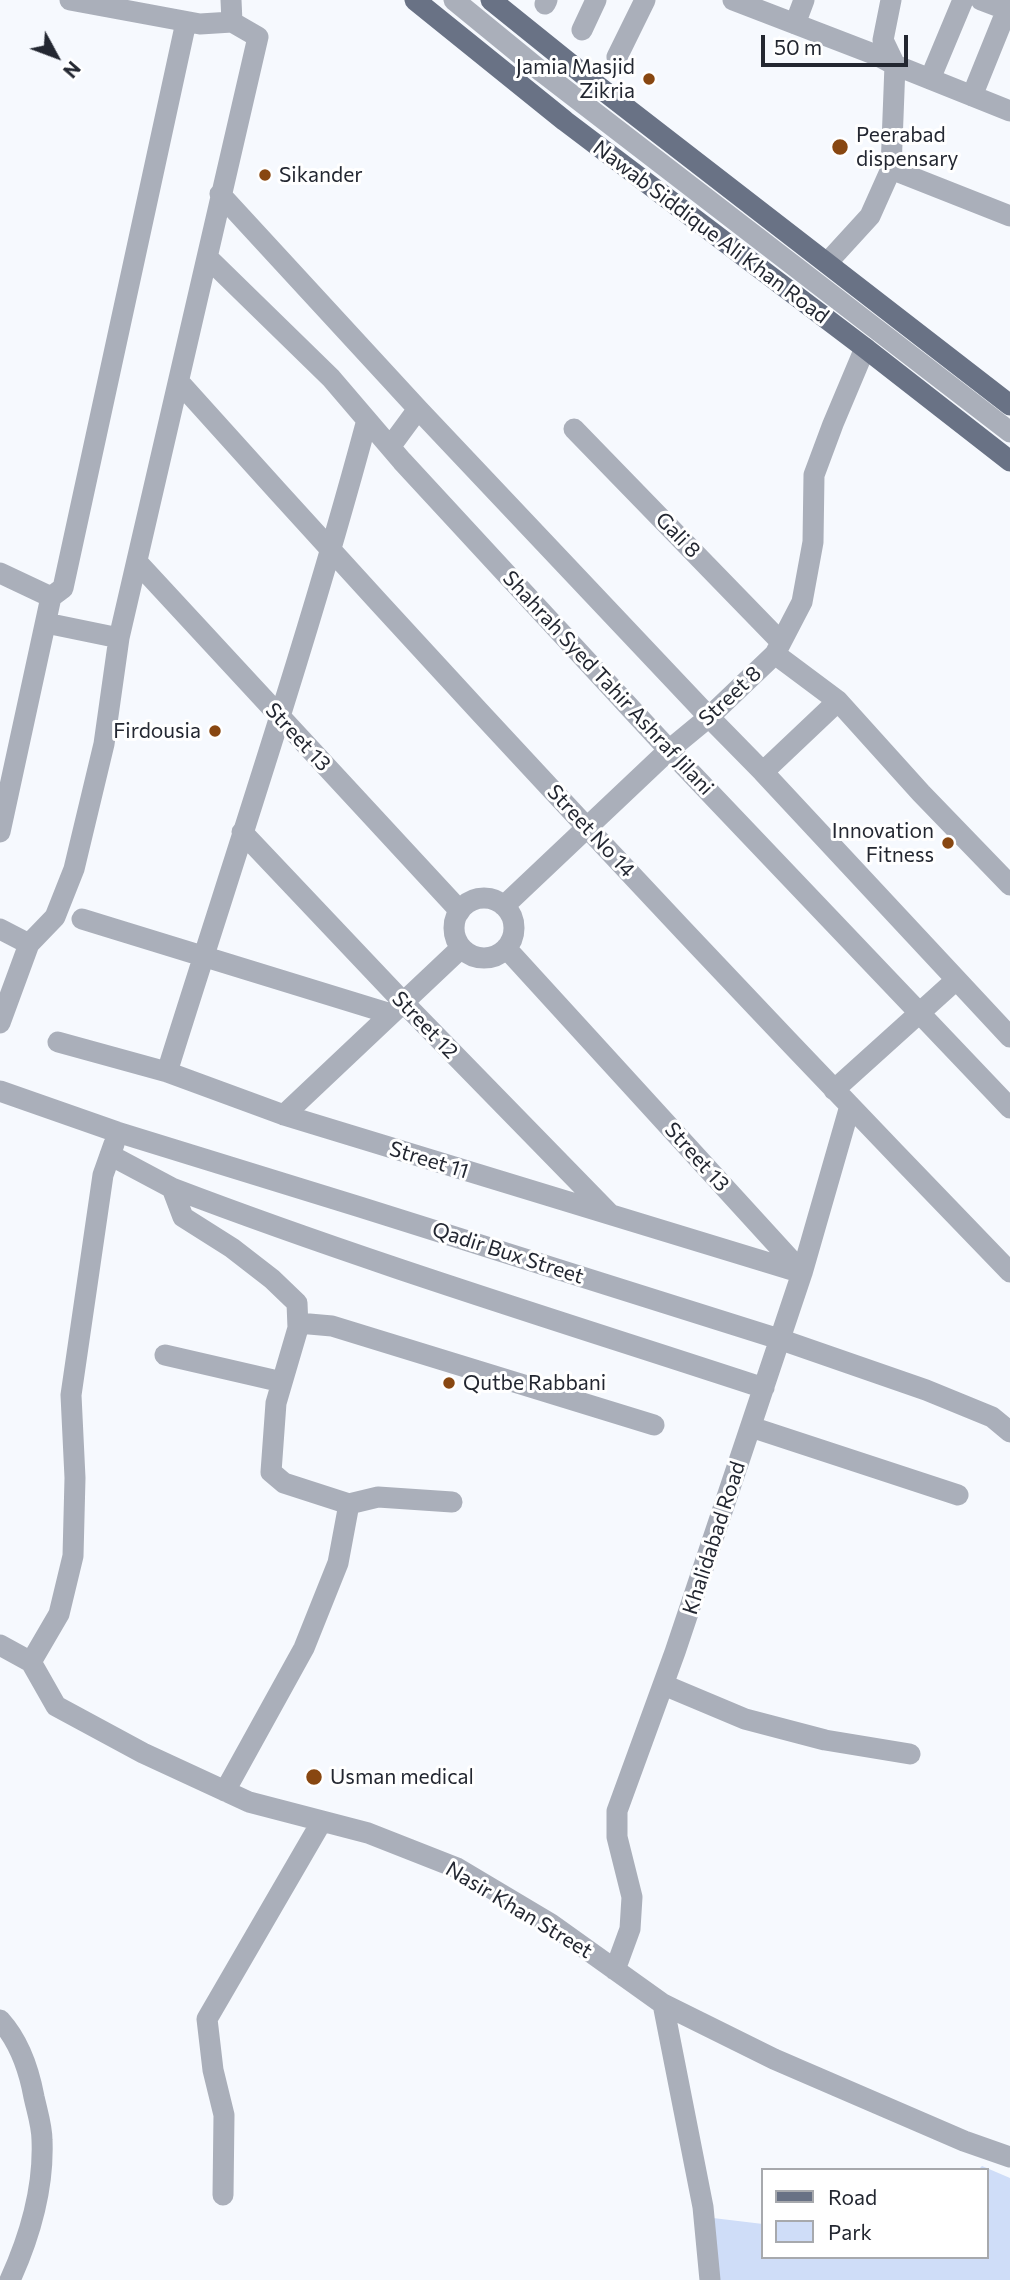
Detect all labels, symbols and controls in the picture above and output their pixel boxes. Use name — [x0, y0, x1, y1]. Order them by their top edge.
north arrow — [21, 21, 91, 91]
scale bar — [765, 21, 912, 65]
text: 50 m — [774, 34, 822, 59]
place label: Jamia Masjid Zikria — [516, 54, 635, 104]
text: N — [59, 57, 86, 83]
marker: Jamia Masjid Zikria — [641, 71, 657, 87]
place label: Peerabad dispensary — [856, 122, 958, 172]
street label: Nawab Siddique Ali Khan Road — [588, 135, 834, 329]
marker: Peerabad dispensary — [830, 137, 850, 157]
place label: Sikander — [279, 162, 363, 188]
marker: Sikander — [257, 167, 273, 183]
street label: Gali 8 — [650, 507, 706, 563]
street label: Shahrah Syed Tahir Ashraf Jilani — [497, 566, 719, 800]
street label: Street 8 — [694, 661, 766, 731]
street label: Street 13 — [260, 698, 336, 776]
place label: Firdousia — [113, 718, 201, 744]
marker: Firdousia — [207, 723, 223, 739]
street label: Street No 14 — [542, 779, 640, 883]
place label: Innovation Fitness — [832, 818, 934, 868]
marker: Innovation Fitness — [940, 835, 956, 851]
street label: Street 12 — [387, 986, 463, 1064]
street label: Street 13 — [659, 1117, 735, 1197]
street label: Street 11 — [386, 1136, 472, 1184]
street label: Qadir Bux Street — [429, 1217, 587, 1289]
place label: Qutbe Rabbani — [463, 1370, 606, 1396]
marker: Qutbe Rabbani — [441, 1375, 457, 1391]
street label: Khalidabad Road — [677, 1458, 751, 1618]
place label: Usman medical — [330, 1764, 474, 1790]
marker: Usman medical — [304, 1767, 324, 1787]
street label: Nasir Khan Street — [441, 1856, 597, 1964]
legend — [762, 2168, 989, 2259]
text: Road — [828, 2184, 877, 2209]
text: Park — [828, 2219, 872, 2244]

